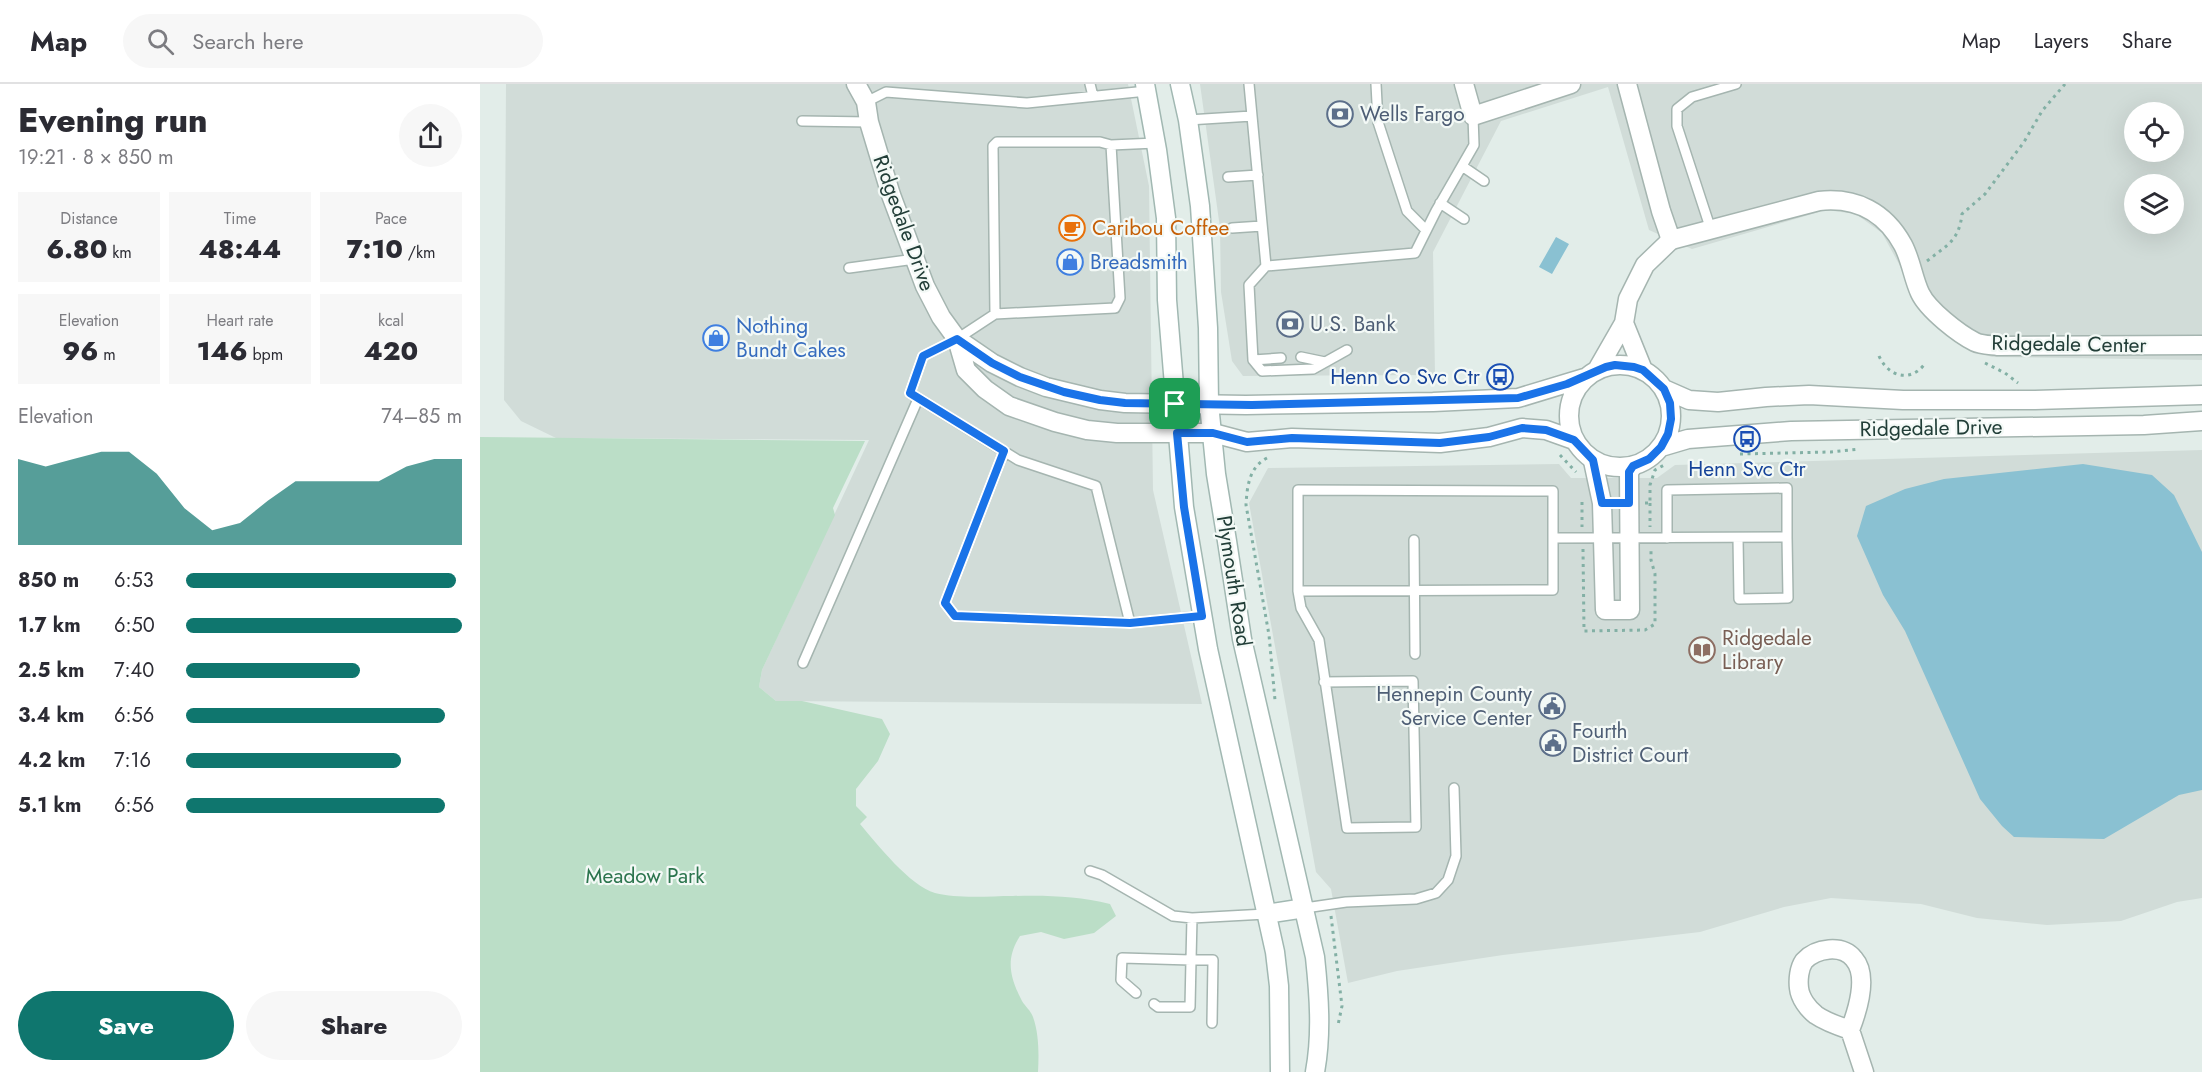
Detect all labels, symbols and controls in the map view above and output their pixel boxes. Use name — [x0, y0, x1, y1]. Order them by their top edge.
search box — [123, 14, 543, 68]
text: Map — [30, 21, 87, 62]
icon: search — [144, 25, 177, 58]
text: Search here — [192, 25, 304, 57]
text: Map — [1962, 26, 2001, 56]
text: Layers — [2034, 26, 2089, 56]
text: Share — [2122, 26, 2172, 56]
text: Evening run — [18, 97, 208, 144]
bank icon: Wells Fargo — [1325, 99, 1355, 129]
place label: Wells Fargo — [1360, 99, 1465, 129]
map controls — [2124, 102, 2184, 234]
button: locate — [2124, 102, 2184, 162]
button: share — [399, 104, 462, 167]
text: 19:21 · 8 × 850 m — [18, 143, 174, 172]
street label: Ridgedale Drive — [866, 151, 943, 295]
button: layers — [2124, 174, 2184, 234]
text: Distance — [60, 207, 118, 230]
text: Time — [224, 207, 256, 230]
text: Pace — [375, 207, 407, 230]
cafe icon: Caribou Coffee — [1057, 213, 1087, 243]
place label: Caribou Coffee — [1092, 213, 1230, 243]
text: 6.80 — [46, 230, 107, 268]
text: 48:44 — [199, 230, 281, 268]
text: 7:10 — [347, 230, 403, 268]
text: km — [107, 241, 132, 264]
text: /km — [403, 241, 435, 264]
shop icon: Breadsmith — [1055, 247, 1085, 277]
place label: Breadsmith — [1090, 247, 1188, 277]
text: Elevation — [59, 309, 119, 332]
text: Heart rate — [207, 309, 273, 332]
text: kcal — [378, 309, 404, 332]
bank icon: U.S. Bank — [1275, 309, 1305, 339]
place label: U.S. Bank — [1310, 309, 1396, 339]
place label: Nothing Bundt Cakes — [736, 311, 846, 365]
shop icon: Nothing Bundt Cakes — [701, 323, 731, 353]
street label: Ridgedale Center — [1991, 328, 2148, 360]
text: 96 — [62, 332, 98, 370]
text: 146 — [197, 332, 248, 370]
text: 420 — [364, 332, 418, 370]
text: m — [98, 343, 116, 366]
text: bpm — [248, 343, 283, 366]
place label: Henn Co Svc Ctr — [1330, 362, 1481, 392]
bus stop icon: Henn Co Svc Ctr — [1485, 362, 1515, 392]
pin — [1149, 378, 1200, 429]
icon: arrive — [1158, 387, 1191, 420]
text: Elevation — [18, 402, 93, 431]
text: 74–85 m — [381, 402, 462, 431]
street label: Ridgedale Drive — [1859, 412, 2003, 444]
bus stop icon: Henn Svc Ctr — [1732, 424, 1762, 454]
place label: Henn Svc Ctr — [1688, 454, 1807, 484]
street label: Plymouth Road — [1209, 513, 1259, 649]
text: 850 m — [18, 566, 79, 595]
text: 6:53 — [114, 566, 154, 595]
text: 1.7 km — [18, 611, 81, 640]
text: 6:50 — [114, 611, 155, 640]
place label: Ridgedale Library — [1722, 623, 1812, 677]
library icon: Ridgedale Library — [1687, 635, 1717, 665]
text: 2.5 km — [18, 656, 84, 685]
text: 7:40 — [114, 656, 154, 685]
place label: Hennepin County Service Center — [1376, 679, 1533, 733]
public building icon: Hennepin County Service Center — [1537, 691, 1567, 721]
text: 3.4 km — [18, 701, 84, 730]
text: 6:56 — [114, 701, 154, 730]
place label: Fourth District Court — [1572, 716, 1688, 770]
public building icon: Fourth District Court — [1538, 728, 1568, 758]
text: 4.2 km — [18, 746, 85, 775]
text: 7:16 — [114, 746, 151, 775]
text: 5.1 km — [18, 791, 81, 820]
text: 6:56 — [114, 791, 154, 820]
park label: Meadow Park — [585, 861, 705, 891]
button: Save — [18, 991, 234, 1060]
button: Share — [246, 991, 462, 1060]

